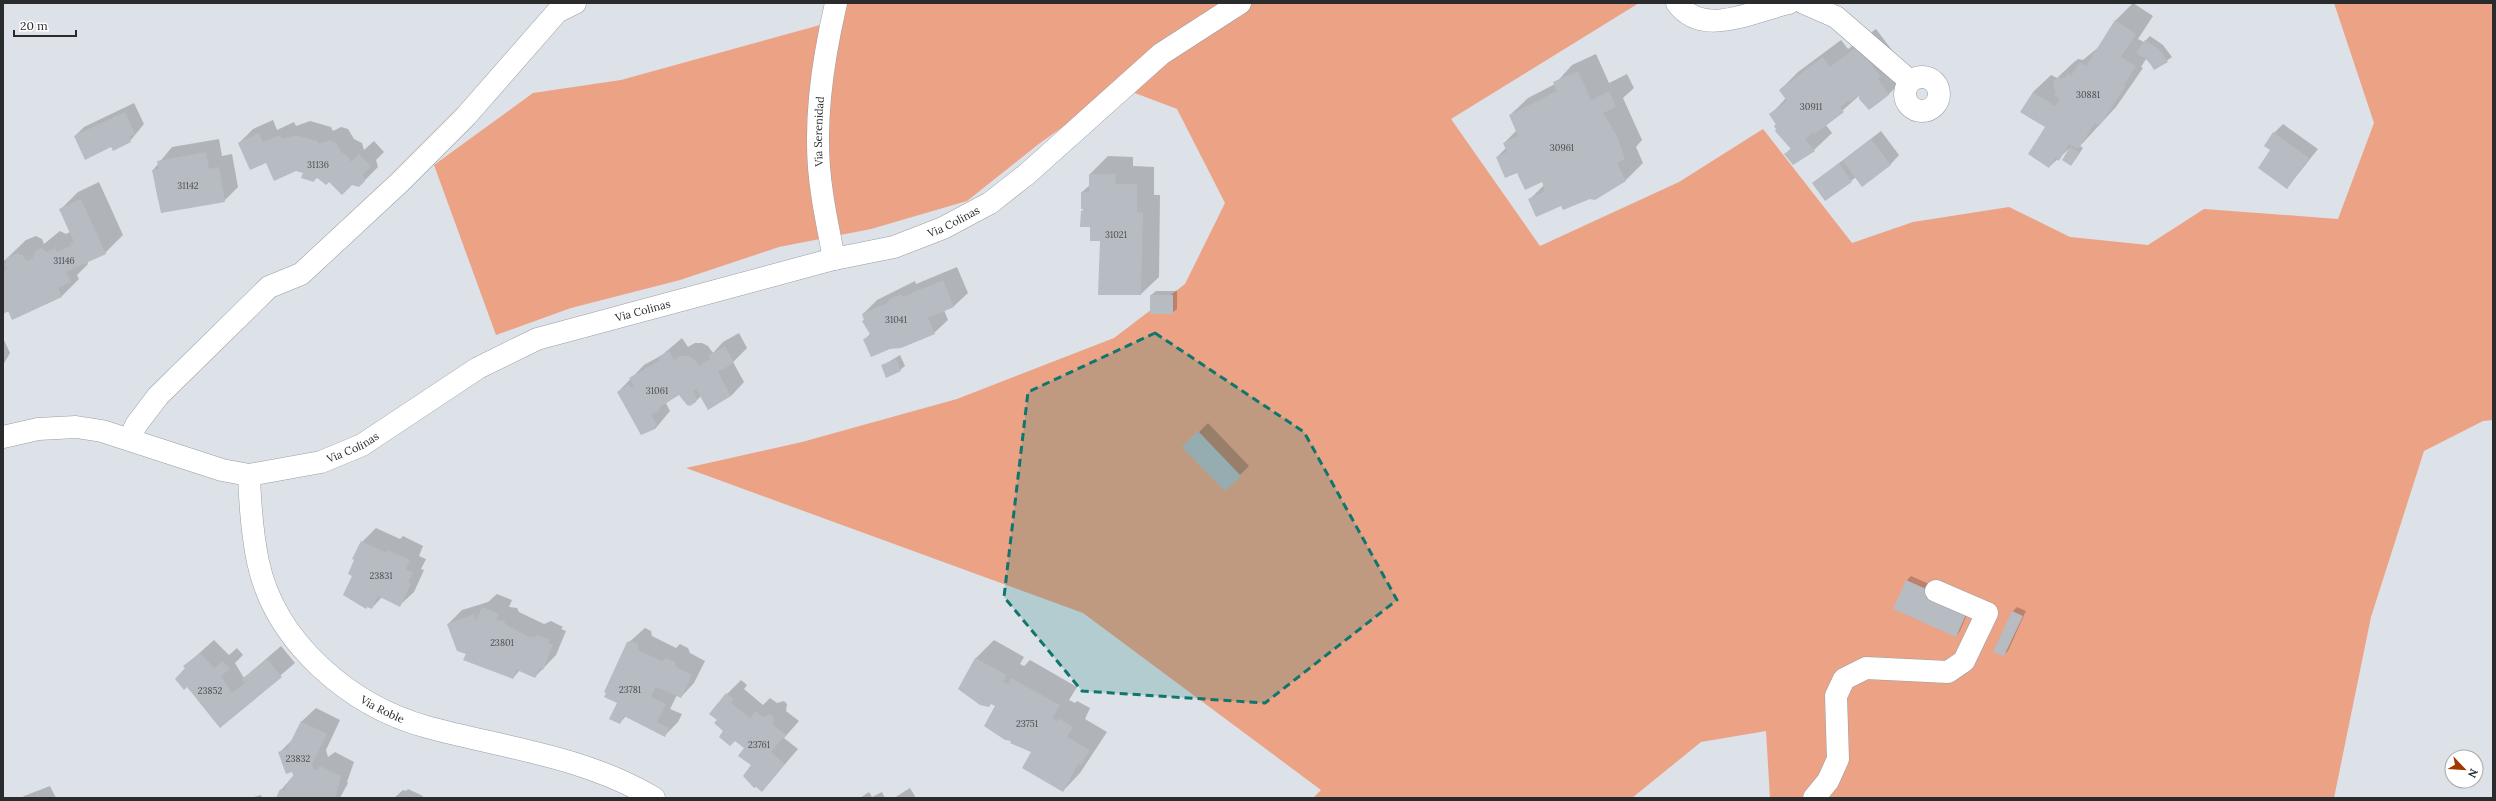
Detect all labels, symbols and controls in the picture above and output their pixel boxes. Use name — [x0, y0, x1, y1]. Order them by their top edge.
scale bar — [14, 12, 76, 38]
text: 20 m — [20, 18, 48, 33]
house number: 30881 — [2076, 89, 2100, 100]
street label: Via Serenidad — [811, 95, 827, 168]
house number: 30911 — [1800, 101, 1822, 112]
house number: 30961 — [1550, 142, 1574, 153]
house number: 31136 — [307, 159, 329, 170]
house number: 31142 — [177, 180, 199, 191]
street label: Via Colinas — [925, 203, 982, 241]
house number: 31021 — [1105, 229, 1127, 240]
house number: 31146 — [53, 255, 75, 266]
street label: Via Colinas — [613, 296, 672, 325]
house number: 31041 — [885, 314, 907, 325]
house number: 31061 — [646, 385, 668, 396]
street label: Via Colinas — [324, 429, 382, 466]
house number: 23831 — [369, 570, 393, 581]
house number: 23801 — [490, 637, 514, 648]
house number: 23781 — [619, 684, 641, 695]
house number: 23852 — [198, 685, 222, 696]
street label: Via Roble — [357, 692, 407, 726]
house number: 23751 — [1016, 718, 1038, 729]
house number: 23761 — [748, 739, 770, 750]
north arrow — [2444, 749, 2484, 789]
house number: 23832 — [286, 753, 310, 764]
text: N — [2465, 766, 2481, 780]

